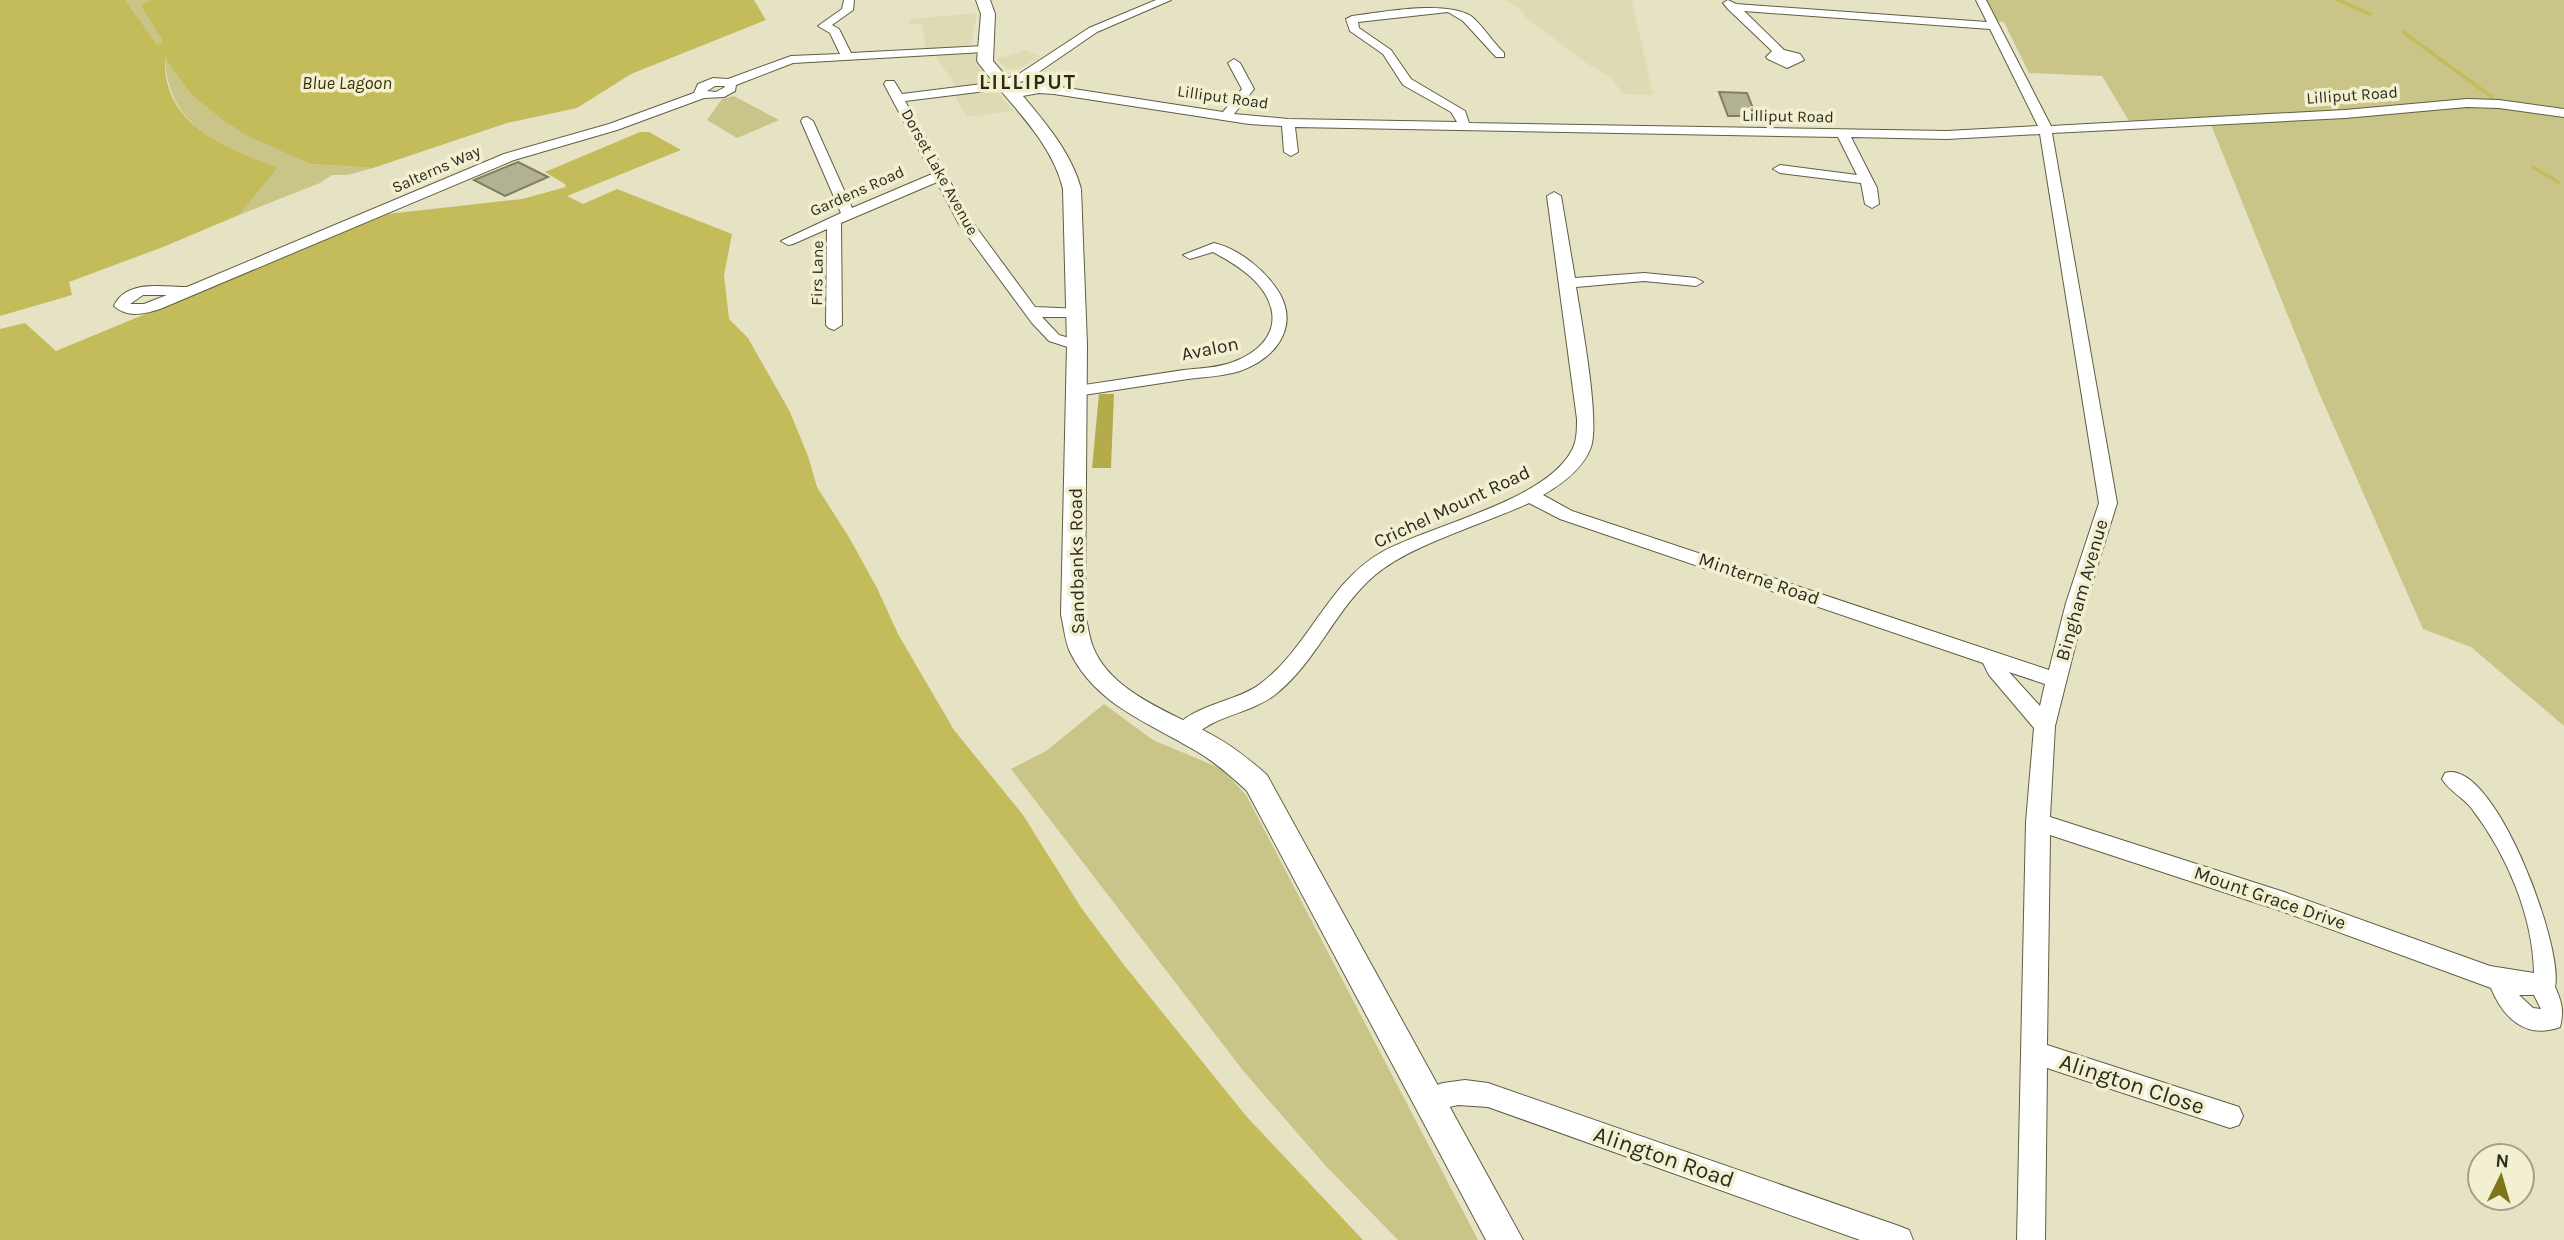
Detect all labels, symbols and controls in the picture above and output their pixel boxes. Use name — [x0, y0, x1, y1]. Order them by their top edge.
district label: LILLIPUT — [979, 70, 1077, 94]
water label: Blue Lagoon — [302, 72, 392, 94]
street label: Lilliput Road — [1176, 81, 1270, 113]
street label: Lilliput Road — [2306, 82, 2398, 108]
street label: Dorset Lake Avenue — [897, 106, 983, 238]
street label: Lilliput Road — [1742, 106, 1834, 126]
street label: Salterns Way — [389, 141, 484, 197]
street label: Gardens Road — [807, 162, 907, 220]
street label: Firs Lane — [807, 240, 827, 306]
street label: Avalon — [1180, 333, 1240, 365]
street label: Crichel Mount Road — [1370, 461, 1534, 553]
street label: Sandbanks Road — [1065, 487, 1089, 635]
street label: Bingham Avenue — [2051, 517, 2113, 663]
street label: Minterne Road — [1696, 548, 1822, 610]
street label: Mount Grace Drive — [2191, 862, 2349, 934]
street label: Alington Close — [2056, 1048, 2208, 1120]
street label: Alington Road — [1590, 1120, 1738, 1194]
north arrow — [2466, 1142, 2536, 1212]
text: N — [2495, 1150, 2510, 1173]

